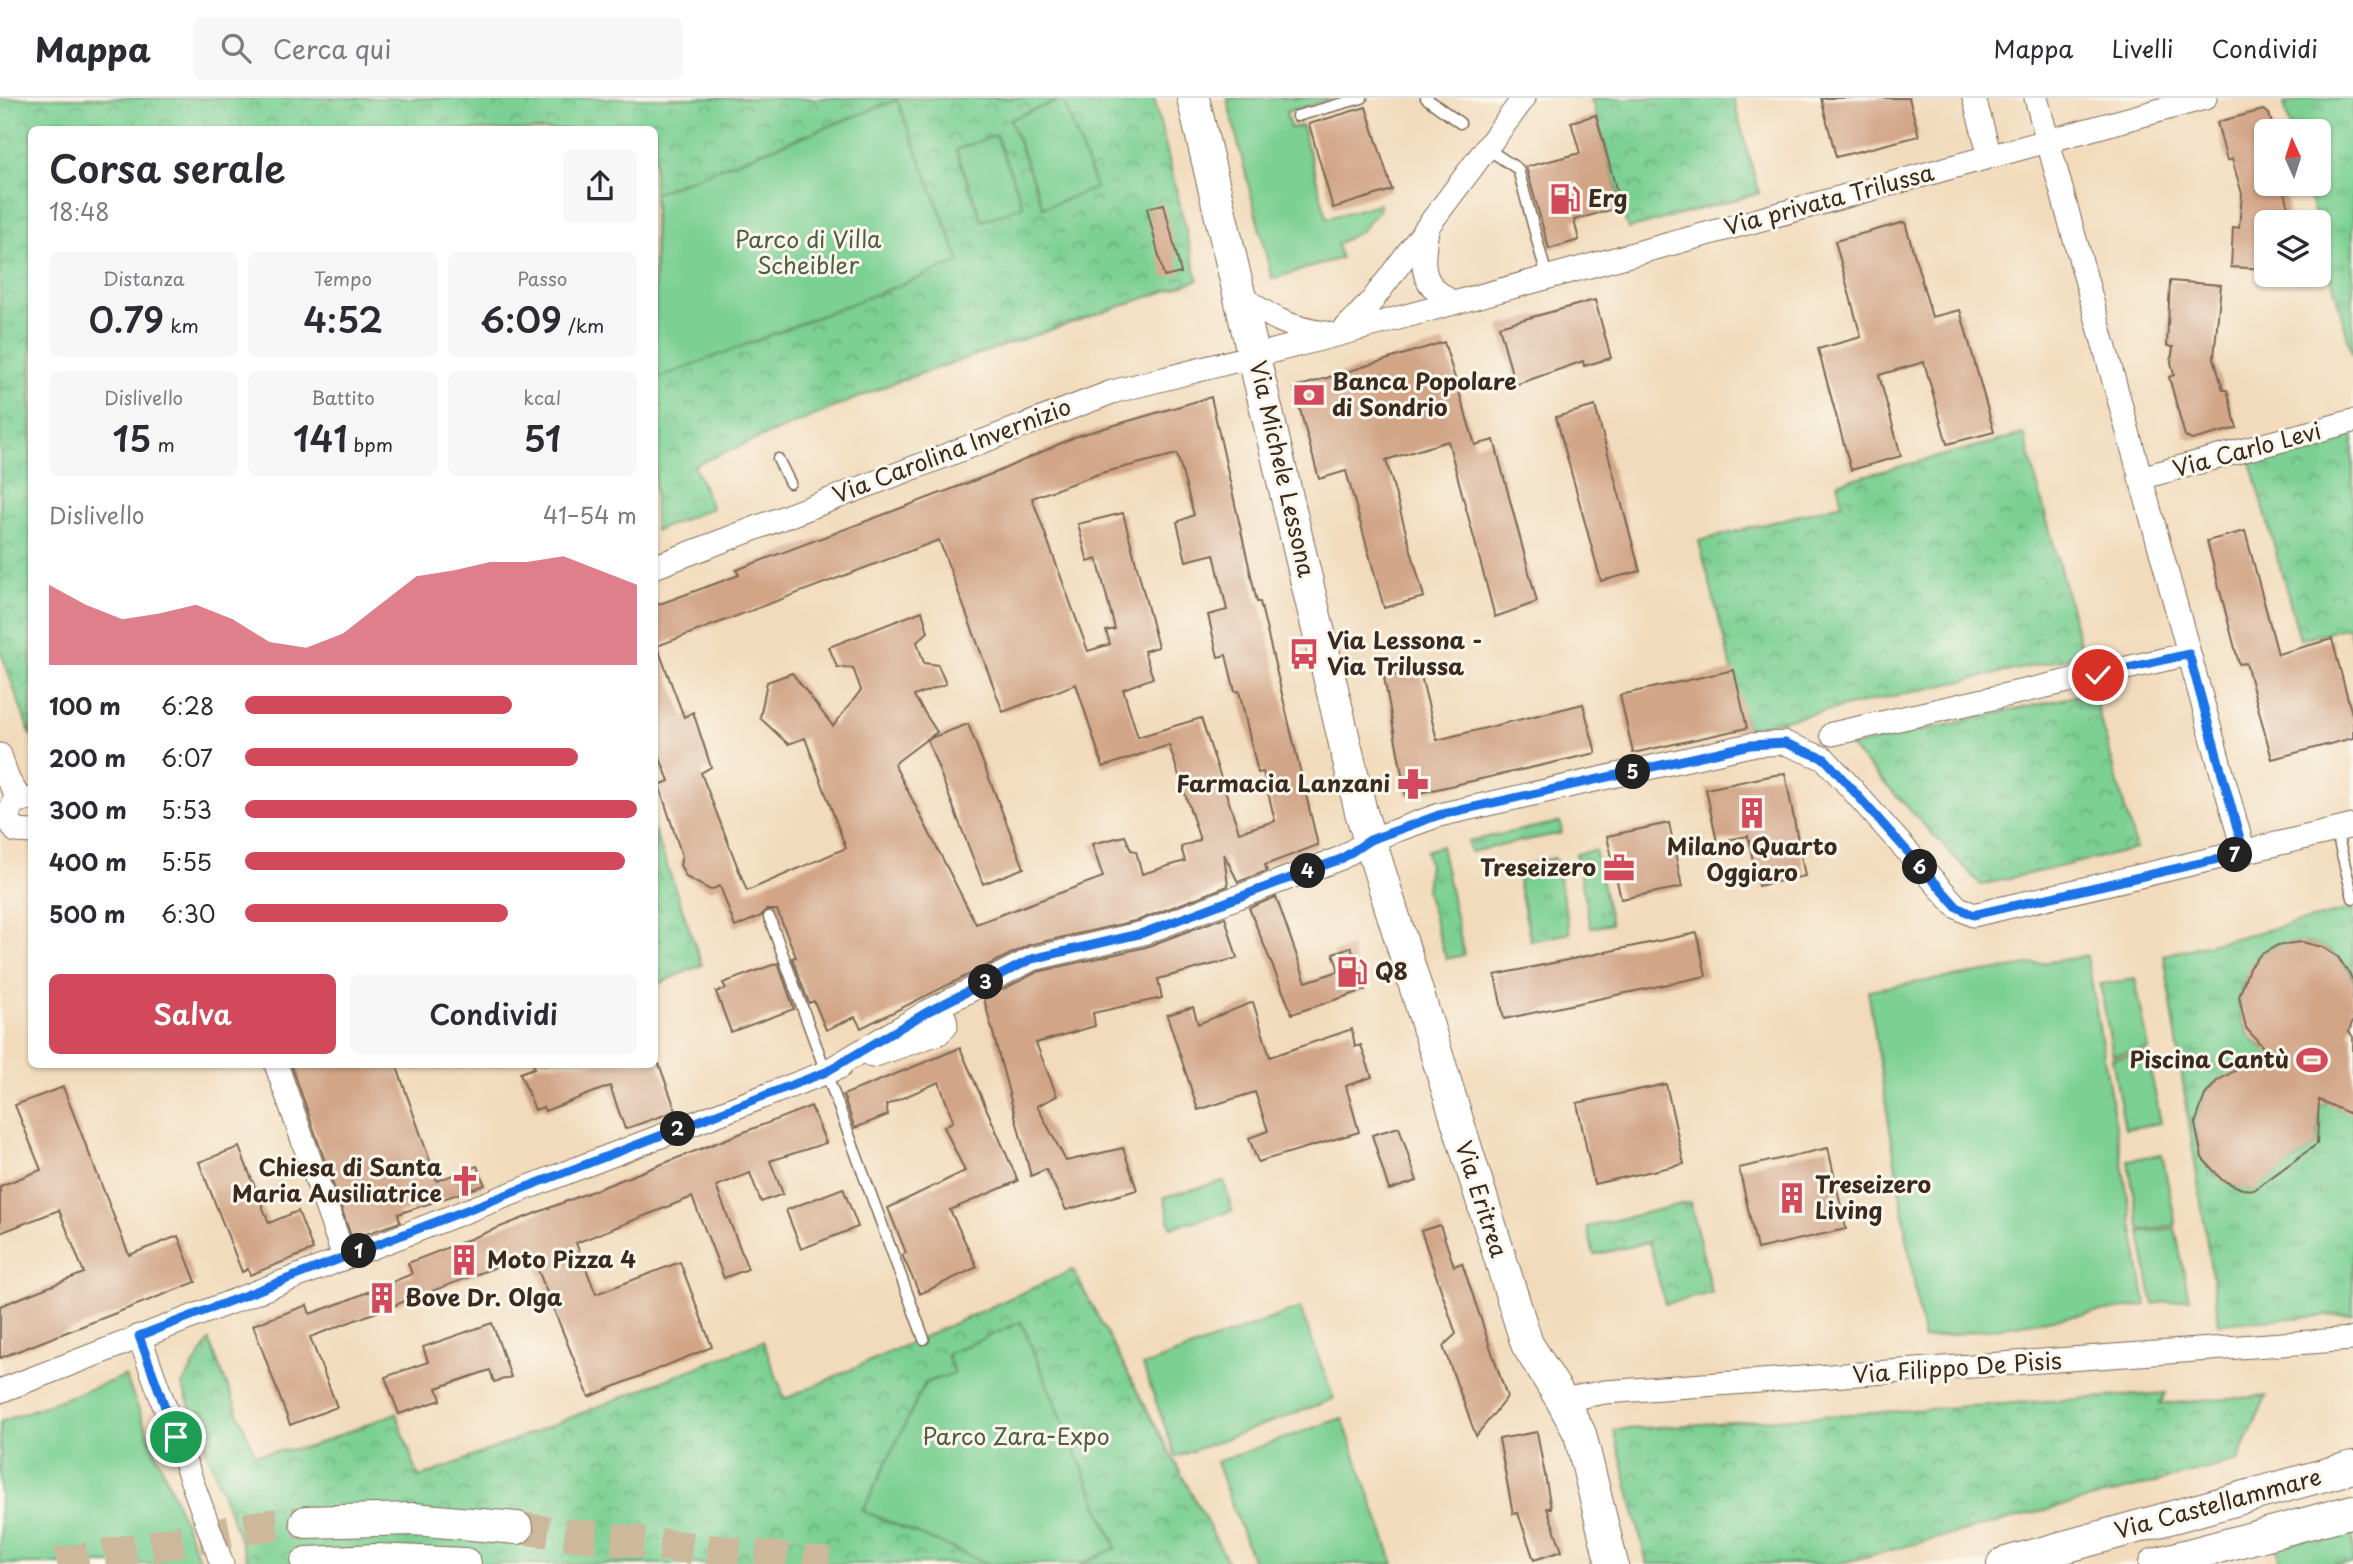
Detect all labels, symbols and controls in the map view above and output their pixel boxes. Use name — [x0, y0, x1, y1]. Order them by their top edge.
search box — [193, 17, 683, 80]
text: Mappa — [35, 23, 151, 73]
icon: search — [217, 29, 255, 67]
text: Cerca qui — [273, 29, 392, 68]
text: Mappa — [1994, 30, 2073, 66]
text: Livelli — [2111, 30, 2174, 66]
text: Condividi — [2212, 30, 2318, 66]
north arrow — [2254, 119, 2331, 196]
map controls — [2254, 119, 2331, 287]
text: Corsa serale — [49, 139, 286, 196]
button: share — [563, 149, 637, 223]
street label: Via privata Trilussa — [1720, 154, 1938, 243]
place label: Erg — [1588, 180, 1628, 215]
fuel station icon: Erg — [1548, 182, 1582, 216]
text: 18:48 — [49, 194, 110, 229]
button: layers — [2254, 210, 2331, 287]
park label: Parco di Villa Scheibler — [735, 221, 882, 282]
text: Distanza — [103, 264, 184, 292]
text: Tempo — [314, 264, 372, 292]
text: Passo — [517, 264, 567, 292]
text: 0.79 — [89, 292, 164, 345]
text: 4:52 — [303, 292, 383, 345]
text: 6:09 — [480, 292, 562, 345]
text: km — [164, 311, 199, 339]
text: /km — [562, 311, 604, 339]
street label: Via Michele Lessona — [1242, 357, 1326, 581]
place label: Banca Popolare di Sondrio — [1332, 363, 1517, 424]
bank icon: Banca Popolare di Sondrio — [1292, 378, 1326, 412]
text: Dislivello — [104, 383, 183, 411]
text: Battito — [311, 383, 375, 411]
text: kcal — [523, 383, 561, 411]
street label: Via Carolina Invernizio — [827, 388, 1076, 511]
text: 15 — [113, 411, 151, 464]
text: 141 — [293, 411, 347, 464]
text: 51 — [524, 411, 561, 464]
street label: Via Carlo Levi — [2169, 412, 2325, 485]
text: m — [151, 430, 175, 458]
text: bpm — [347, 430, 393, 458]
text: Dislivello — [49, 497, 144, 532]
text: 41–54 m — [543, 497, 637, 532]
place label: Via Lessona - Via Trilussa — [1327, 622, 1483, 683]
bus stop icon: Via Lessona - Via Trilussa — [1287, 637, 1321, 671]
pin — [2068, 645, 2128, 705]
icon: check — [2079, 656, 2117, 694]
text: 100 m — [49, 688, 121, 723]
text: 6:28 — [161, 688, 214, 723]
text: 200 m — [49, 740, 126, 775]
text: 6:07 — [161, 740, 213, 775]
pin: 5 — [1616, 754, 1650, 790]
text: 5 — [1626, 757, 1639, 785]
place label: Farmacia Lanzani — [1176, 765, 1390, 800]
pharmacy icon: Farmacia Lanzani — [1396, 767, 1430, 801]
text: 300 m — [49, 792, 127, 827]
text: 5:53 — [161, 792, 212, 827]
building icon: Milano Quarto Oggiaro — [1735, 796, 1769, 830]
place label: Milano Quarto Oggiaro — [1667, 828, 1837, 889]
pin: 7 — [2218, 838, 2252, 872]
text: 7 — [2229, 840, 2240, 868]
text: 400 m — [49, 844, 127, 879]
text: 5:55 — [161, 844, 212, 879]
place label: Treseizero — [1480, 849, 1596, 884]
pin: 6 — [1902, 850, 1938, 884]
office icon: Treseizero — [1602, 851, 1636, 885]
text: 6 — [1913, 852, 1926, 880]
pin: 4 — [1290, 854, 1326, 888]
text: 4 — [1301, 856, 1314, 884]
text: 500 m — [49, 896, 126, 931]
text: 6:30 — [161, 896, 216, 931]
place label: Q8 — [1375, 953, 1408, 988]
fuel station icon: Q8 — [1335, 955, 1369, 989]
pin: 3 — [968, 964, 1004, 1000]
text: 3 — [979, 967, 992, 995]
button: Salva — [49, 974, 336, 1054]
button: Condividi — [350, 974, 637, 1054]
place label: Piscina Cantù — [2130, 1041, 2289, 1076]
sports icon: Piscina Cantù — [2295, 1043, 2329, 1077]
pin: 2 — [660, 1112, 696, 1146]
text: 2 — [671, 1114, 684, 1142]
street label: Via Eritrea — [1447, 1136, 1518, 1261]
place label: Chiesa di Santa Maria Ausiliatrice — [232, 1149, 443, 1210]
church icon: Chiesa di Santa Maria Ausiliatrice — [448, 1164, 482, 1198]
place label: Treseizero Living — [1815, 1166, 1931, 1227]
building icon: Treseizero Living — [1775, 1181, 1809, 1215]
pin: 1 — [342, 1234, 376, 1268]
text: 1 — [354, 1236, 363, 1264]
place label: Moto Pizza 4 — [487, 1241, 636, 1276]
building icon: Moto Pizza 4 — [447, 1243, 481, 1277]
place label: Bove Dr. Olga — [405, 1279, 563, 1314]
building icon: Bove Dr. Olga — [365, 1281, 399, 1315]
street label: Via Filippo De Pisis — [1851, 1342, 2063, 1391]
pin — [146, 1407, 206, 1467]
icon: arrive — [157, 1418, 195, 1456]
park label: Parco Zara-Expo — [922, 1418, 1110, 1453]
street label: Via Castellammare — [2110, 1458, 2325, 1547]

